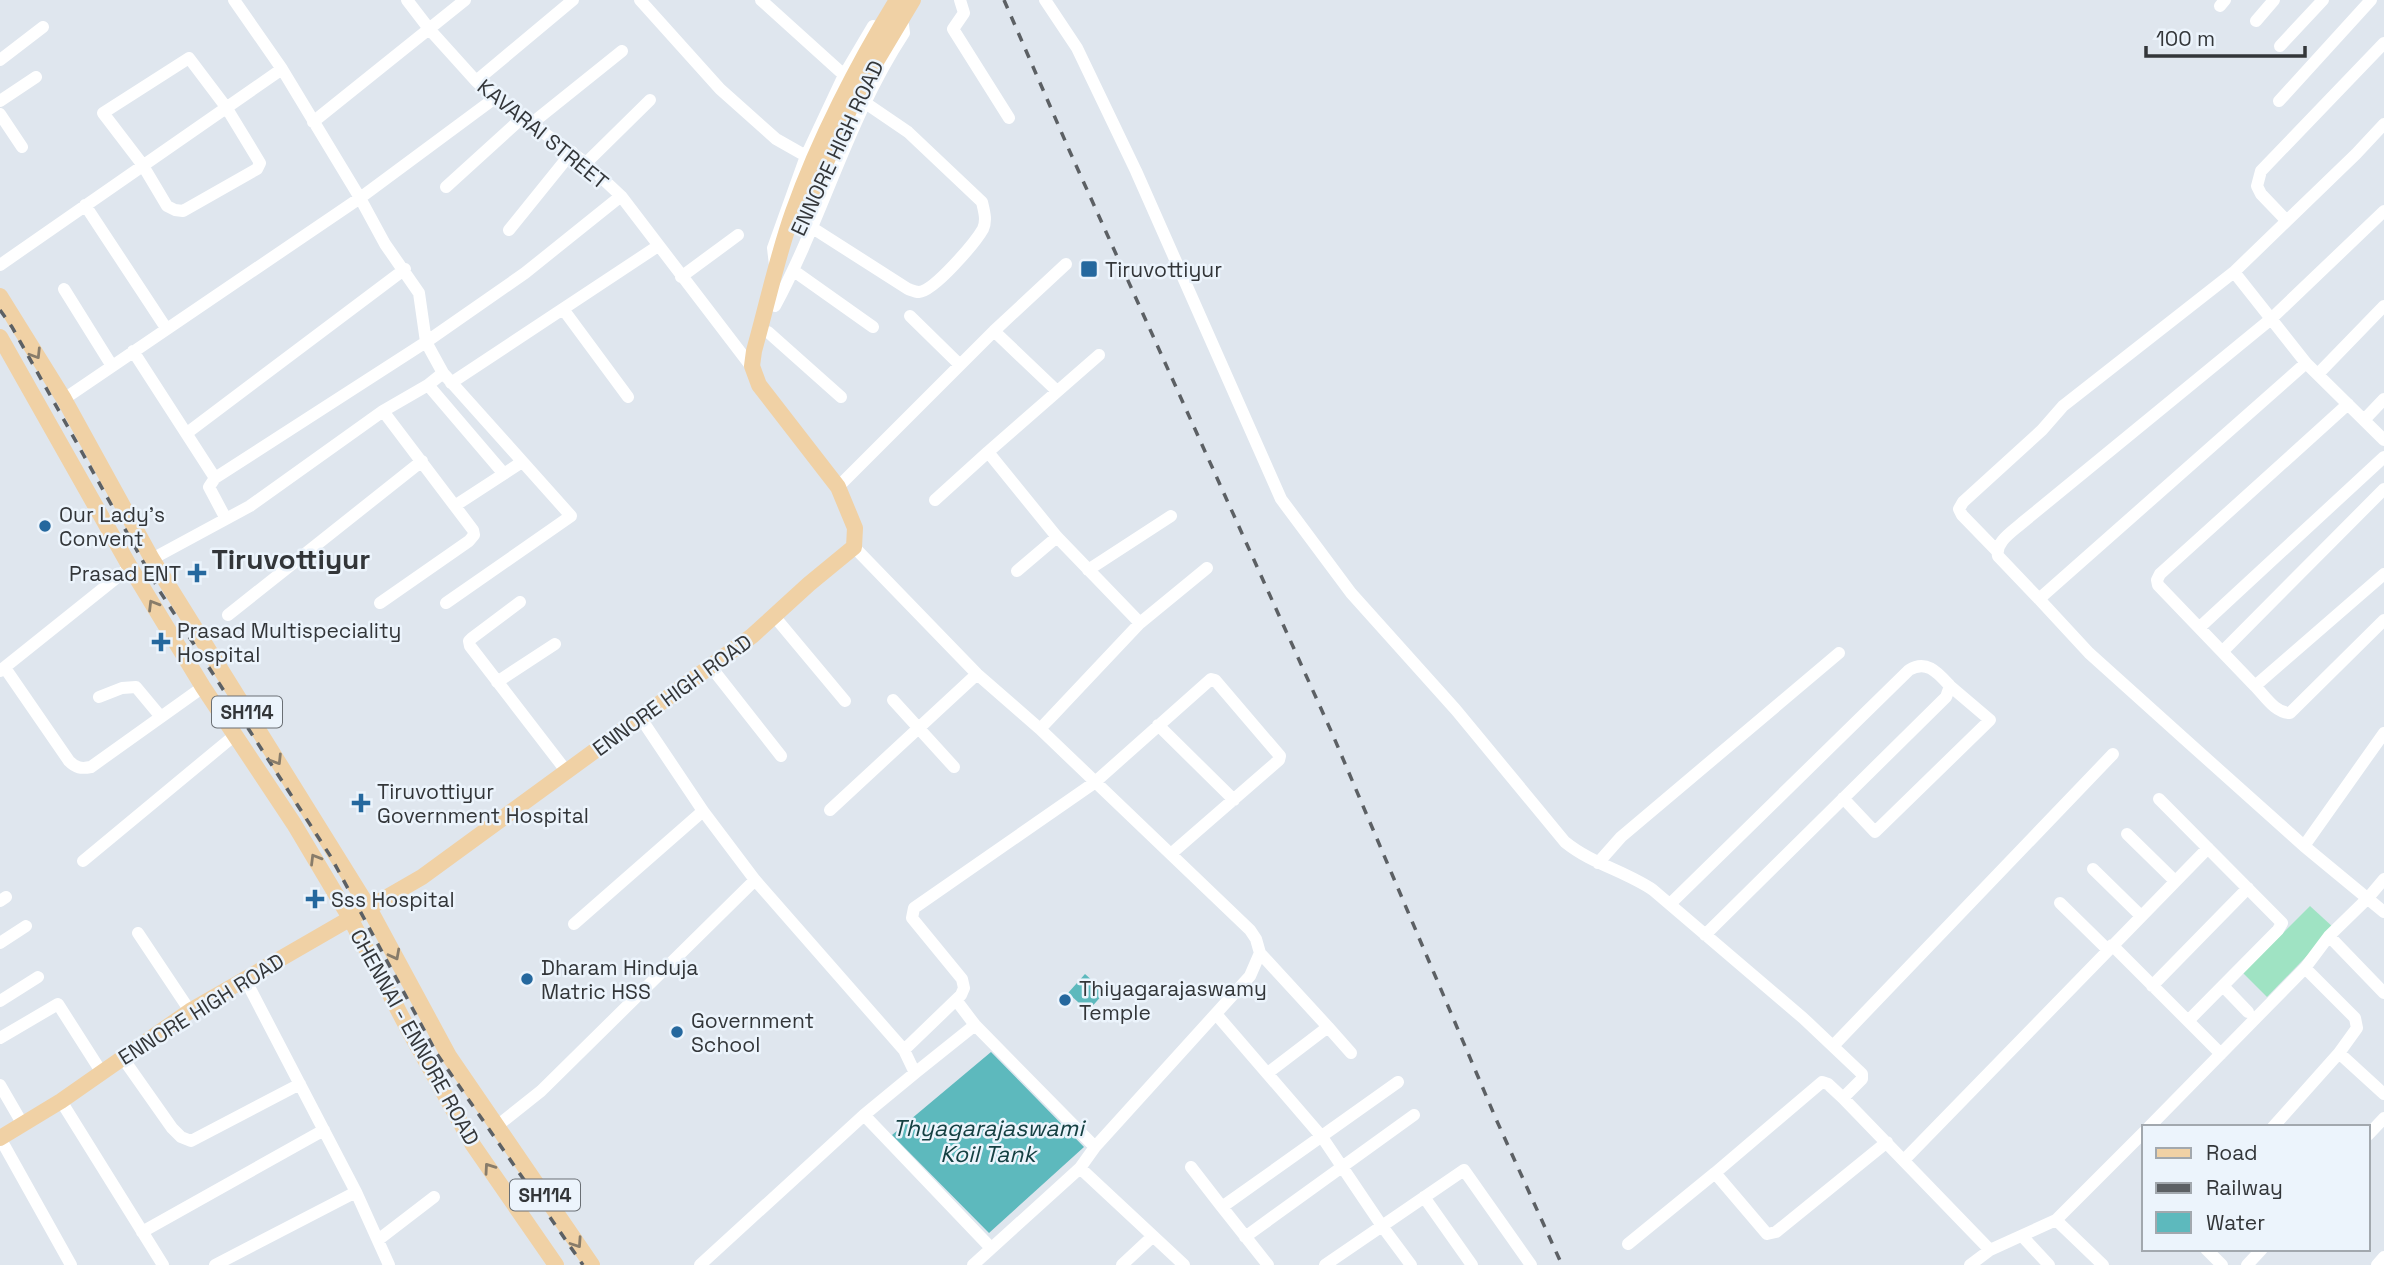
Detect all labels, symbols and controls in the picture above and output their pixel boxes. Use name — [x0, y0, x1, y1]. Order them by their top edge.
scale bar — [2146, 14, 2305, 58]
text: 100 m — [2156, 25, 2215, 52]
street label: ENNORE HIGH ROAD — [785, 56, 889, 240]
street label: KAVARAI STREET — [472, 73, 614, 195]
place label: Tiruvottiyur — [1105, 256, 1222, 283]
marker: Tiruvottiyur — [1079, 259, 1099, 279]
one-way arrow — [28, 346, 41, 359]
place label: Our Lady's Convent — [59, 501, 165, 552]
marker: Our Lady's Convent — [37, 518, 53, 534]
district label: Tiruvottiyur — [212, 541, 370, 577]
place label: Prasad ENT — [69, 560, 181, 587]
marker: Prasad ENT — [187, 563, 207, 583]
one-way arrow — [149, 600, 162, 613]
place label: Prasad Multispeciality Hospital — [177, 617, 401, 668]
street label: ENNORE HIGH ROAD — [587, 628, 757, 762]
marker: Prasad Multispeciality Hospital — [151, 632, 171, 652]
road number: SH114 — [212, 696, 282, 727]
one-way arrow — [269, 752, 282, 765]
place label: Tiruvottiyur Government Hospital — [377, 778, 589, 829]
marker: Tiruvottiyur Government Hospital — [351, 793, 371, 813]
one-way arrow — [310, 854, 323, 867]
place label: Sss Hospital — [331, 886, 455, 913]
marker: Sss Hospital — [305, 889, 325, 909]
street label: CHENNAI - ENNORE ROAD — [344, 924, 486, 1150]
street label: ENNORE HIGH ROAD — [113, 947, 289, 1071]
one-way arrow — [386, 948, 400, 960]
place label: Dharam Hinduja Matric HSS — [541, 954, 698, 1005]
marker: Dharam Hinduja Matric HSS — [519, 971, 535, 987]
place label: Thiyagarajaswamy Temple — [1079, 975, 1267, 1026]
marker: Thiyagarajaswamy Temple — [1057, 992, 1073, 1008]
place label: Government School — [691, 1007, 814, 1058]
marker: Government School — [669, 1024, 685, 1040]
water label: Thyagarajaswami Koil Tank — [892, 1113, 1086, 1169]
legend — [2142, 1125, 2370, 1251]
text: Road — [2206, 1139, 2258, 1166]
one-way arrow — [485, 1163, 497, 1176]
text: Railway — [2206, 1174, 2283, 1201]
road number: SH114 — [510, 1180, 580, 1210]
text: Water — [2206, 1209, 2265, 1236]
one-way arrow — [569, 1235, 581, 1248]

